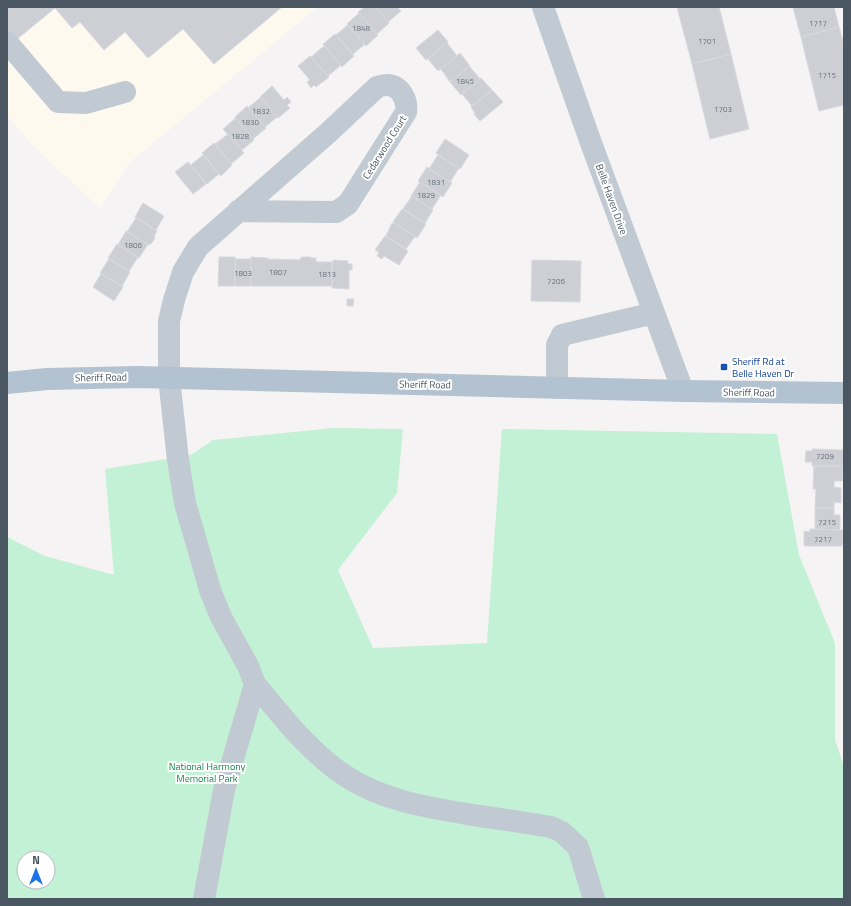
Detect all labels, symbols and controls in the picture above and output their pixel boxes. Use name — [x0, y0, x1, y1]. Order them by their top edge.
house number: 1717 — [809, 17, 827, 29]
house number: 1848 — [352, 22, 370, 34]
house number: 1701 — [698, 35, 716, 47]
house number: 1715 — [818, 69, 836, 81]
house number: 1845 — [456, 75, 474, 87]
house number: 1703 — [714, 103, 732, 115]
house number: 1832 — [252, 105, 270, 117]
street label: Cedarwood Court — [359, 112, 410, 182]
house number: 1830 — [241, 116, 259, 128]
house number: 1828 — [231, 130, 249, 142]
street label: Belle Haven Drive — [592, 162, 631, 237]
house number: 1831 — [427, 176, 445, 188]
house number: 1829 — [417, 189, 435, 201]
house number: 1806 — [124, 239, 142, 251]
house number: 1807 — [269, 266, 287, 278]
house number: 1803 — [234, 267, 252, 279]
house number: 1813 — [318, 268, 336, 280]
house number: 7206 — [547, 275, 565, 287]
place label: Sheriff Rd at Belle Haven Dr — [732, 354, 795, 381]
marker: Sheriff Rd at Belle Haven Dr — [719, 362, 729, 372]
street label: Sheriff Road — [75, 370, 127, 385]
street label: Sheriff Road — [399, 377, 451, 392]
street label: Sheriff Road — [723, 385, 775, 400]
house number: 7209 — [816, 450, 834, 462]
house number: 7215 — [818, 516, 836, 528]
house number: 7217 — [814, 533, 832, 545]
park label: National Harmony Memorial Park — [169, 759, 245, 786]
north arrow — [16, 850, 56, 890]
text: N — [32, 852, 40, 868]

